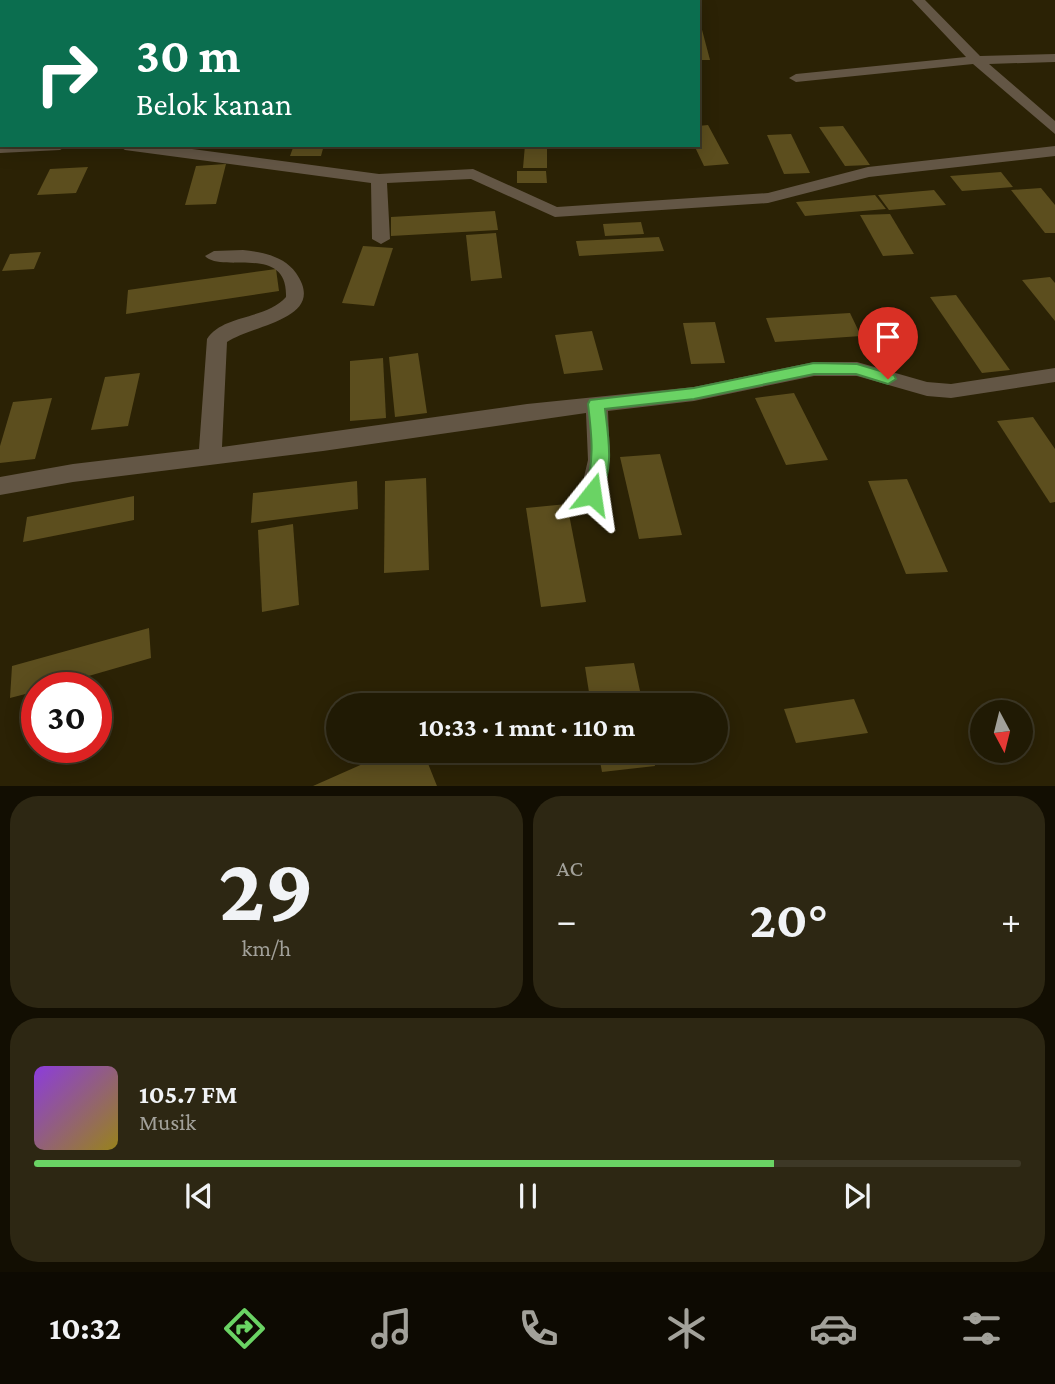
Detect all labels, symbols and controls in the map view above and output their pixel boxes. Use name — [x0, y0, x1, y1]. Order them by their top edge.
icon: right — [21, 28, 112, 119]
text: 30 m — [136, 28, 241, 83]
text: Belok kanan — [136, 86, 292, 122]
pin — [858, 307, 918, 379]
icon: arrive — [869, 318, 907, 356]
position arrow — [555, 457, 629, 531]
speed limit sign: 30 — [21, 672, 112, 763]
north arrow — [970, 700, 1032, 763]
map controls — [970, 700, 1033, 763]
text: 10:33 · 1 mnt · 110 m — [419, 713, 635, 742]
text: 29 — [218, 838, 314, 940]
text: AC — [557, 855, 583, 881]
text: 20° — [750, 890, 828, 948]
text: − — [557, 899, 577, 941]
text: + — [1001, 899, 1021, 941]
text: km/h — [241, 935, 291, 961]
text: 105.7 FM — [139, 1080, 237, 1109]
text: Musik — [139, 1109, 196, 1135]
icon: previous — [180, 1177, 218, 1215]
icon: pause — [509, 1177, 547, 1215]
icon: next — [838, 1177, 876, 1215]
icon: directions — [220, 1304, 269, 1353]
icon: music — [367, 1304, 416, 1353]
icon: phone — [514, 1304, 563, 1353]
icon: climate — [662, 1304, 711, 1353]
icon: car — [809, 1304, 858, 1353]
icon: filters — [957, 1304, 1006, 1353]
text: 10:32 — [49, 1310, 121, 1346]

